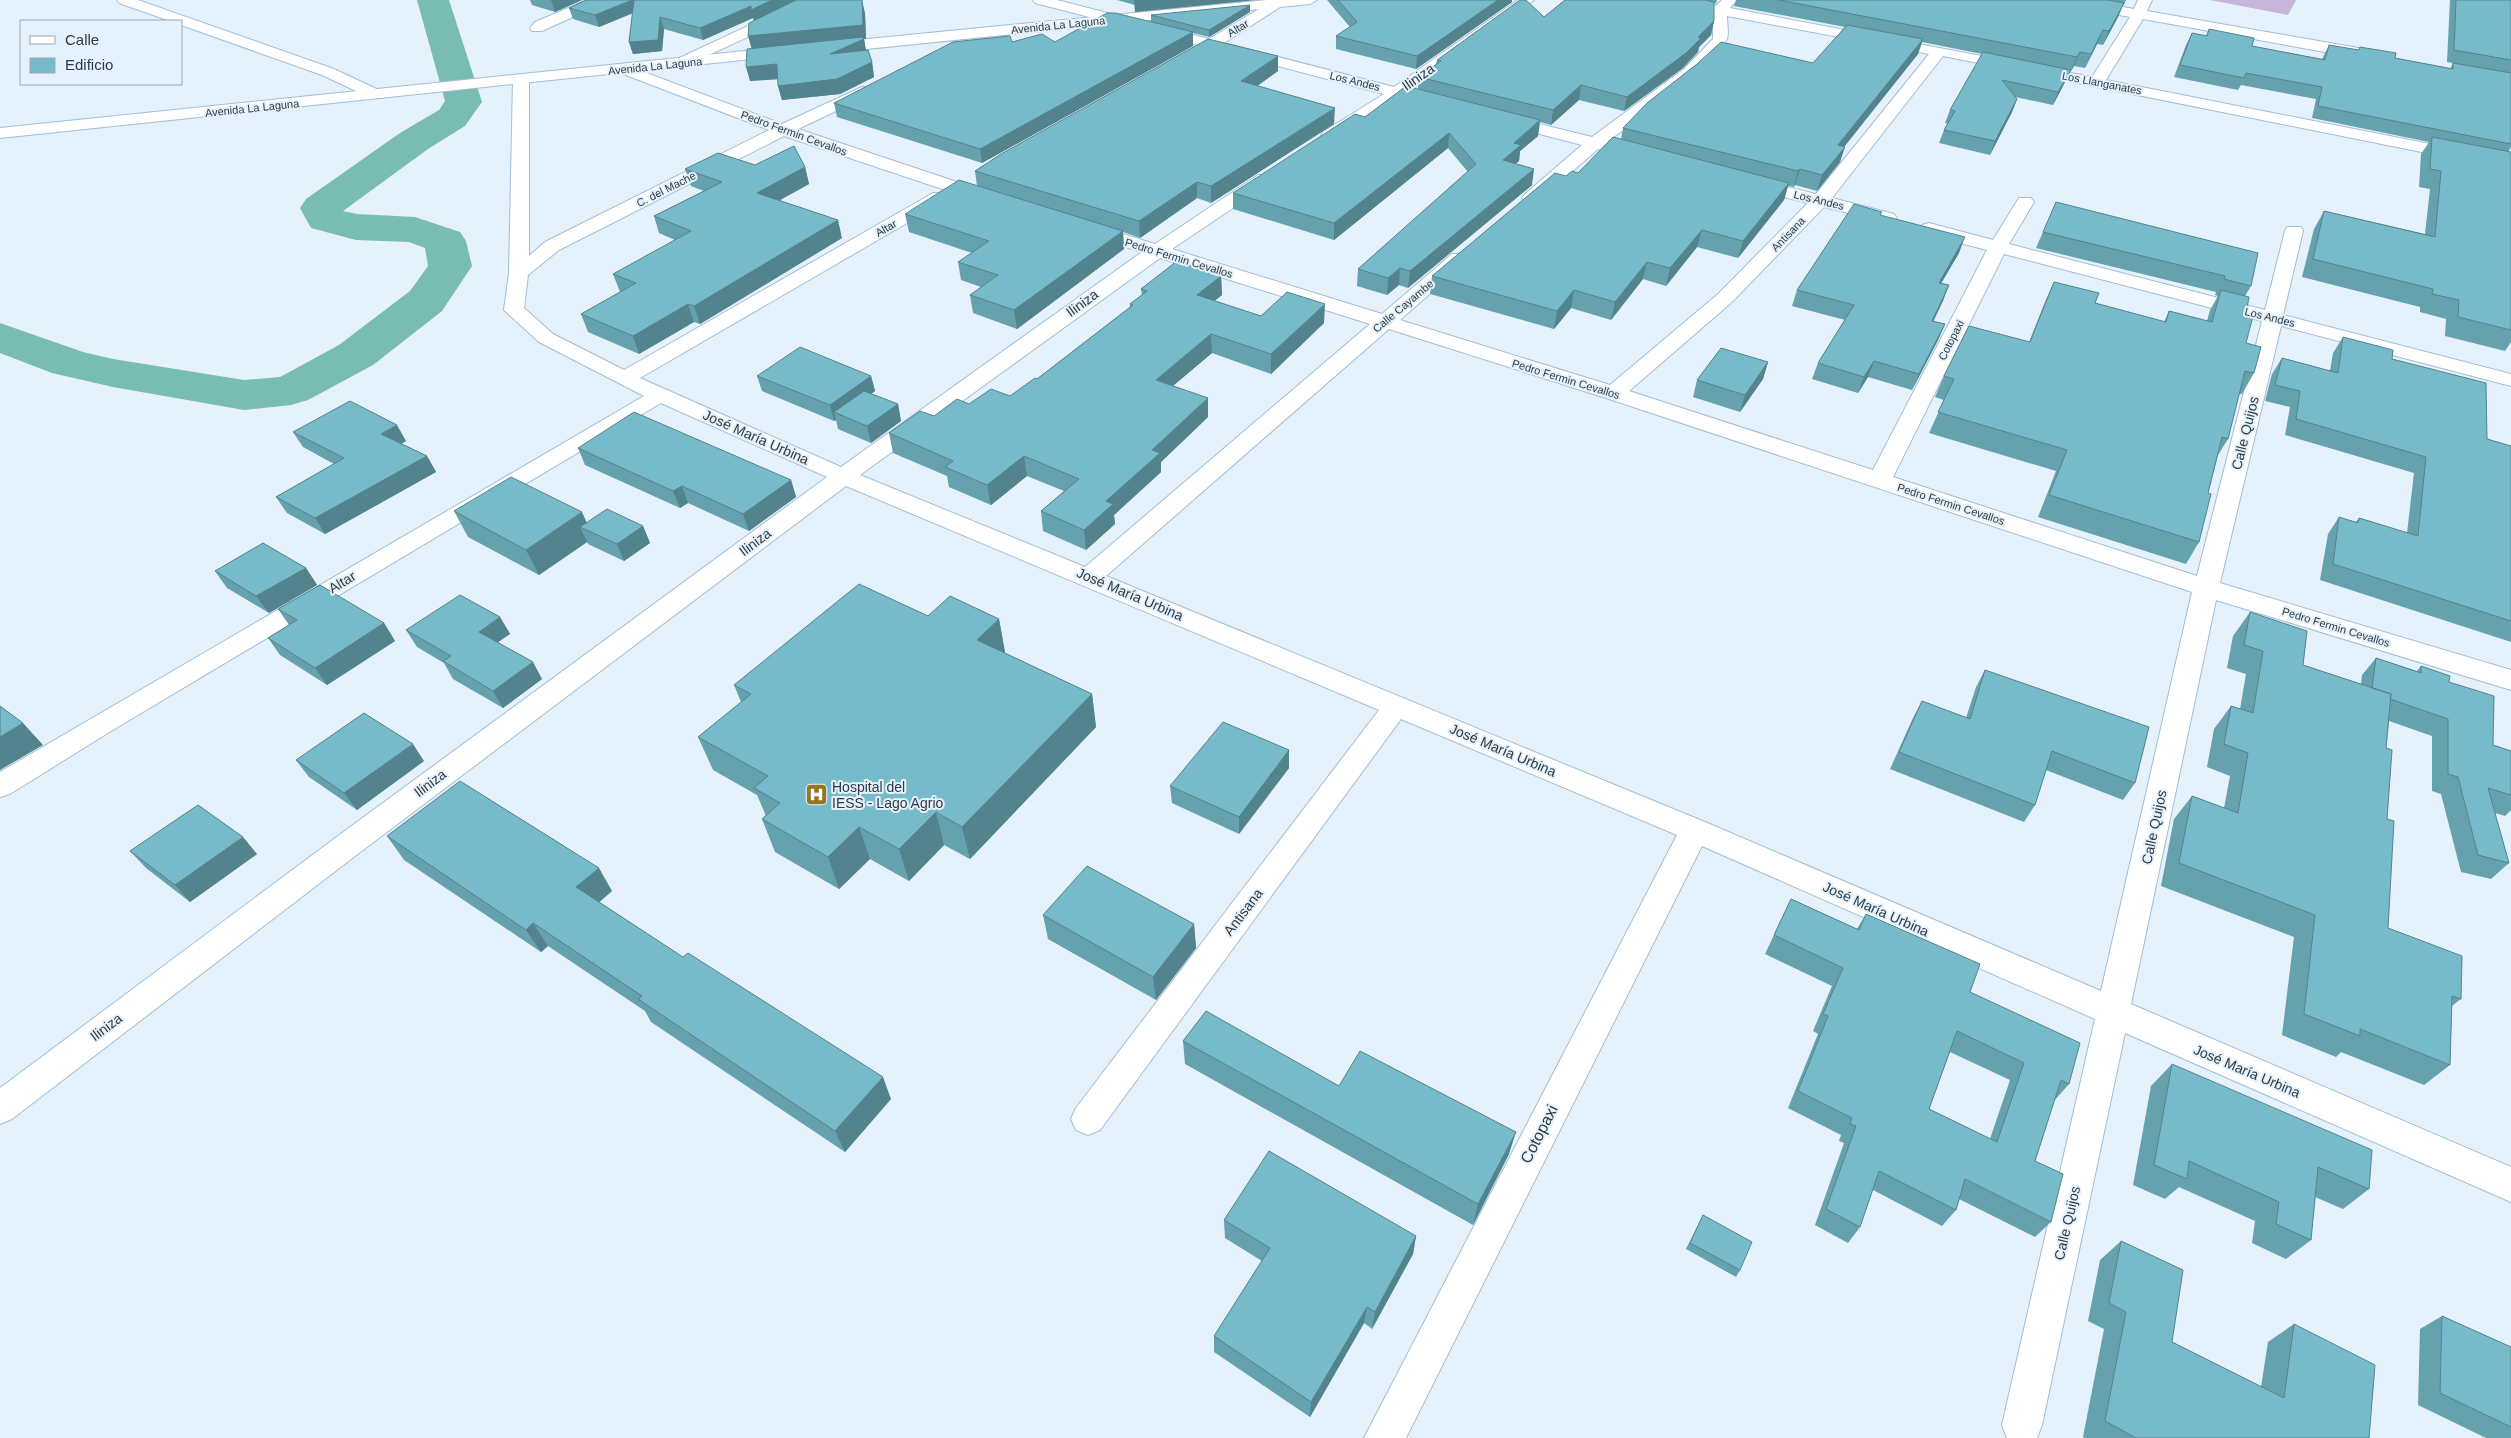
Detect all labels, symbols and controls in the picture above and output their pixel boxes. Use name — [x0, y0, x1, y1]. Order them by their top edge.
street label: Avenida La Laguna — [1010, 14, 1107, 36]
street label: Altar — [1225, 17, 1251, 39]
legend — [20, 20, 182, 85]
text: Calle — [65, 31, 99, 48]
street label: Avenida La Laguna — [607, 55, 704, 77]
text: Edificio — [65, 56, 113, 73]
street label: Iliniza — [1399, 60, 1437, 94]
street label: Los Andes — [1329, 69, 1382, 93]
street label: Los Llanganates — [2061, 69, 2143, 97]
street label: Avenida La Laguna — [204, 97, 301, 119]
street label: Pedro Fermin Cevallos — [739, 108, 849, 158]
street label: C. del Mache — [634, 169, 698, 209]
street label: Los Andes — [1793, 188, 1846, 212]
street label: Antisana — [1769, 214, 1808, 254]
street label: Altar — [873, 217, 899, 239]
street label: Pedro Fermin Cevallos — [1124, 236, 1235, 280]
street label: Calle Cayambe — [1370, 277, 1436, 335]
street label: Iliniza — [1063, 286, 1101, 320]
street label: Los Andes — [2244, 305, 2297, 329]
street label: Cotopaxi — [1936, 318, 1966, 362]
street label: Pedro Fermin Cevallos — [1511, 357, 1622, 401]
street label: Calle Quijos — [2228, 394, 2262, 472]
street label: José María Urbina — [700, 406, 812, 468]
street label: Pedro Fermin Cevallos — [1896, 481, 2007, 527]
street label: Iliniza — [736, 525, 774, 559]
street label: José María Urbina — [1074, 564, 1186, 624]
street label: Altar — [326, 568, 359, 596]
street label: Pedro Fermin Cevallos — [2281, 605, 2392, 649]
street label: José María Urbina — [1447, 720, 1559, 780]
street label: Iliniza — [411, 766, 449, 800]
place label: Hospital del IESS - Lago Agrio — [832, 779, 944, 811]
hospital icon: Hospital del IESS - Lago Agrio — [804, 783, 828, 807]
street label: Calle Quijos — [2138, 788, 2170, 866]
street label: José María Urbina — [1820, 878, 1932, 940]
street label: Antisana — [1220, 885, 1266, 939]
street label: Iliniza — [87, 1010, 125, 1044]
street label: José María Urbina — [2191, 1041, 2303, 1101]
street label: Cotopaxi — [1517, 1102, 1561, 1166]
street label: Calle Quijos — [2051, 1184, 2083, 1262]

